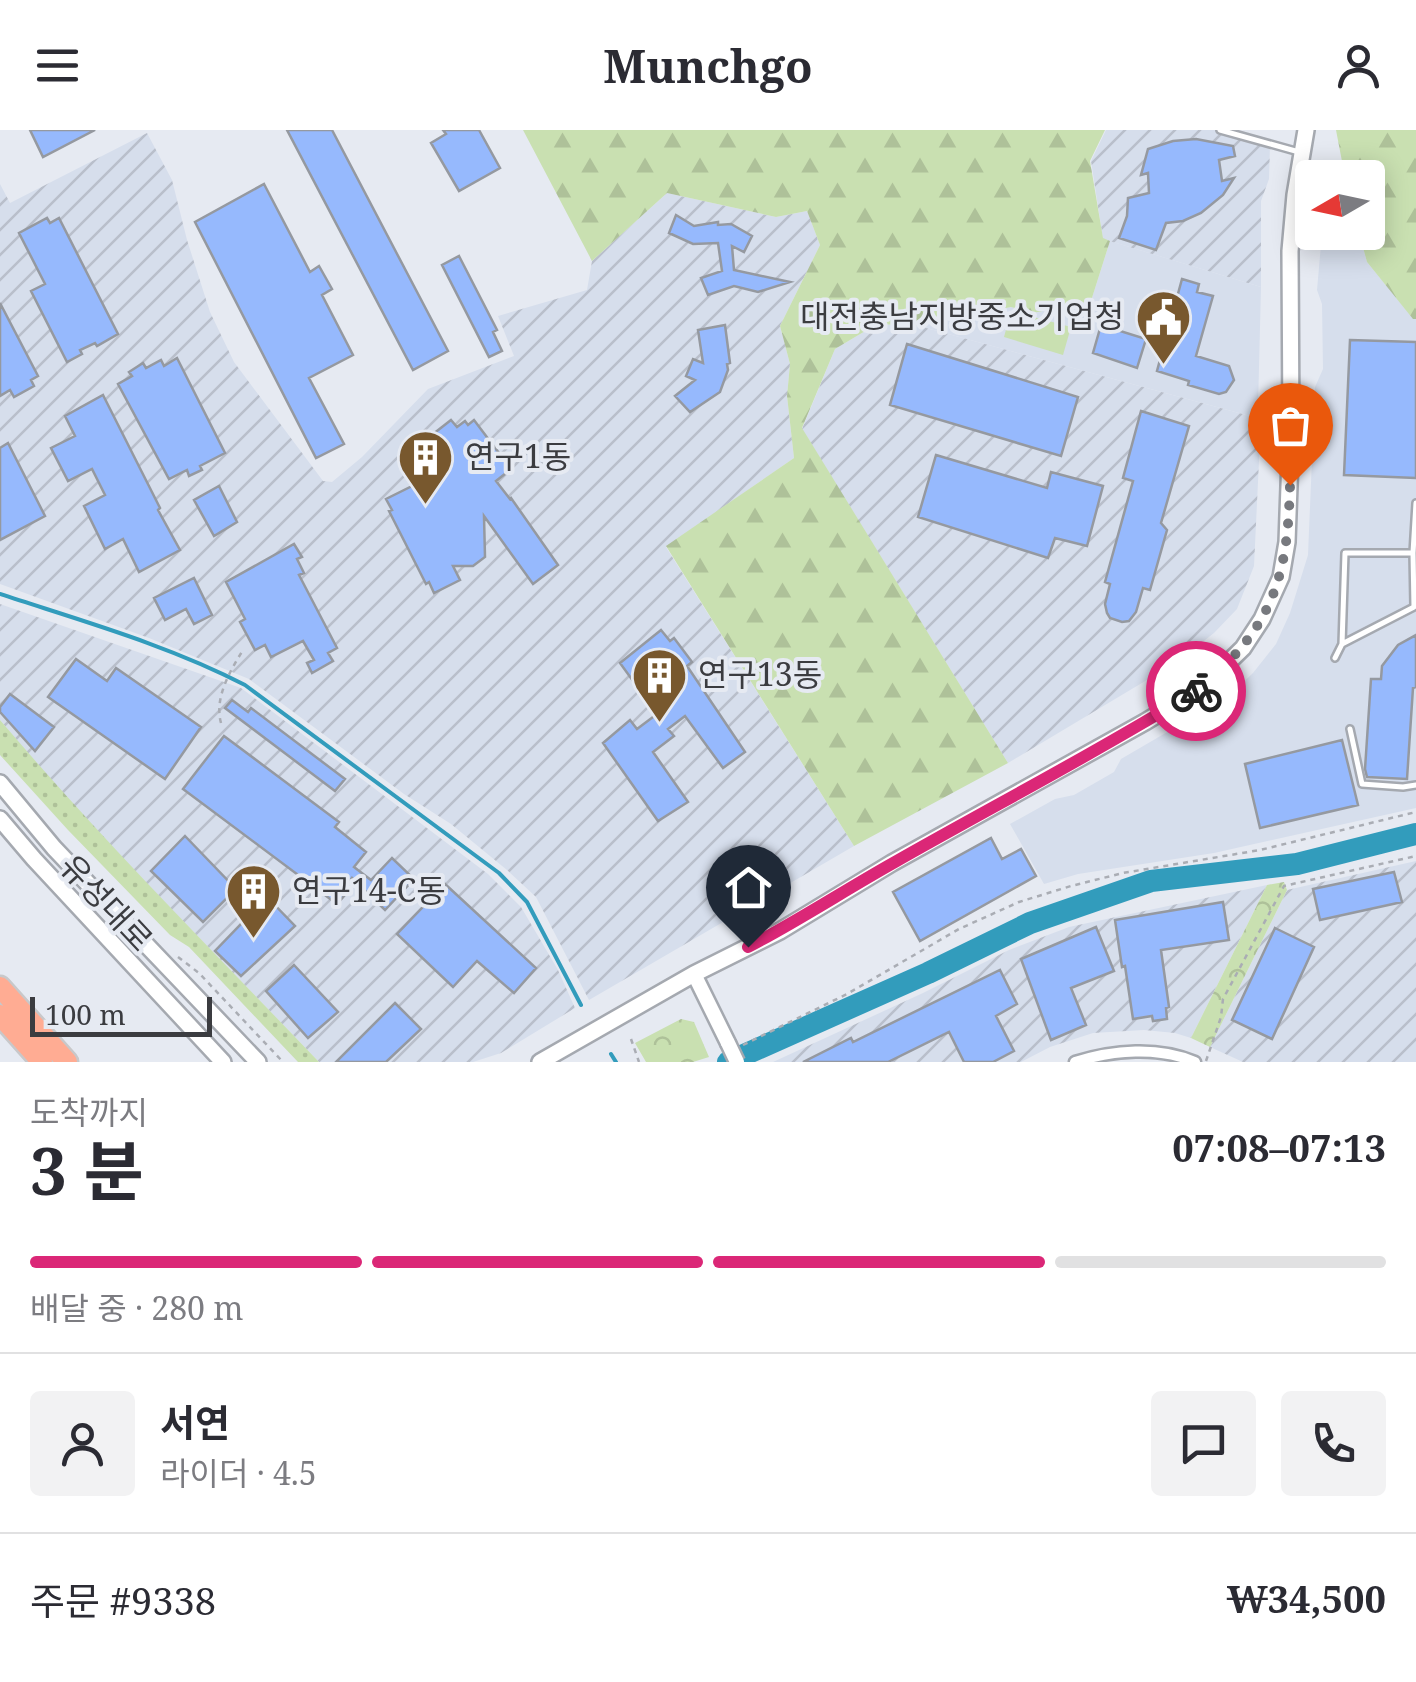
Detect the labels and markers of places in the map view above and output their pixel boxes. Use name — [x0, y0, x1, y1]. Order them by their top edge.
public building icon: 대전충남지방중소기업청 — [1133, 287, 1193, 366]
place label: 대전충남지방중소기업청 — [800, 294, 1124, 337]
pin — [1248, 383, 1333, 486]
building icon: 연구1동 — [396, 427, 456, 506]
place label: 연구1동 — [465, 434, 571, 477]
building icon: 연구13동 — [629, 645, 689, 724]
place label: 연구13동 — [698, 652, 822, 695]
pin — [706, 845, 791, 948]
building icon: 연구14-C동 — [223, 861, 283, 940]
place label: 연구14-C동 — [292, 868, 446, 911]

